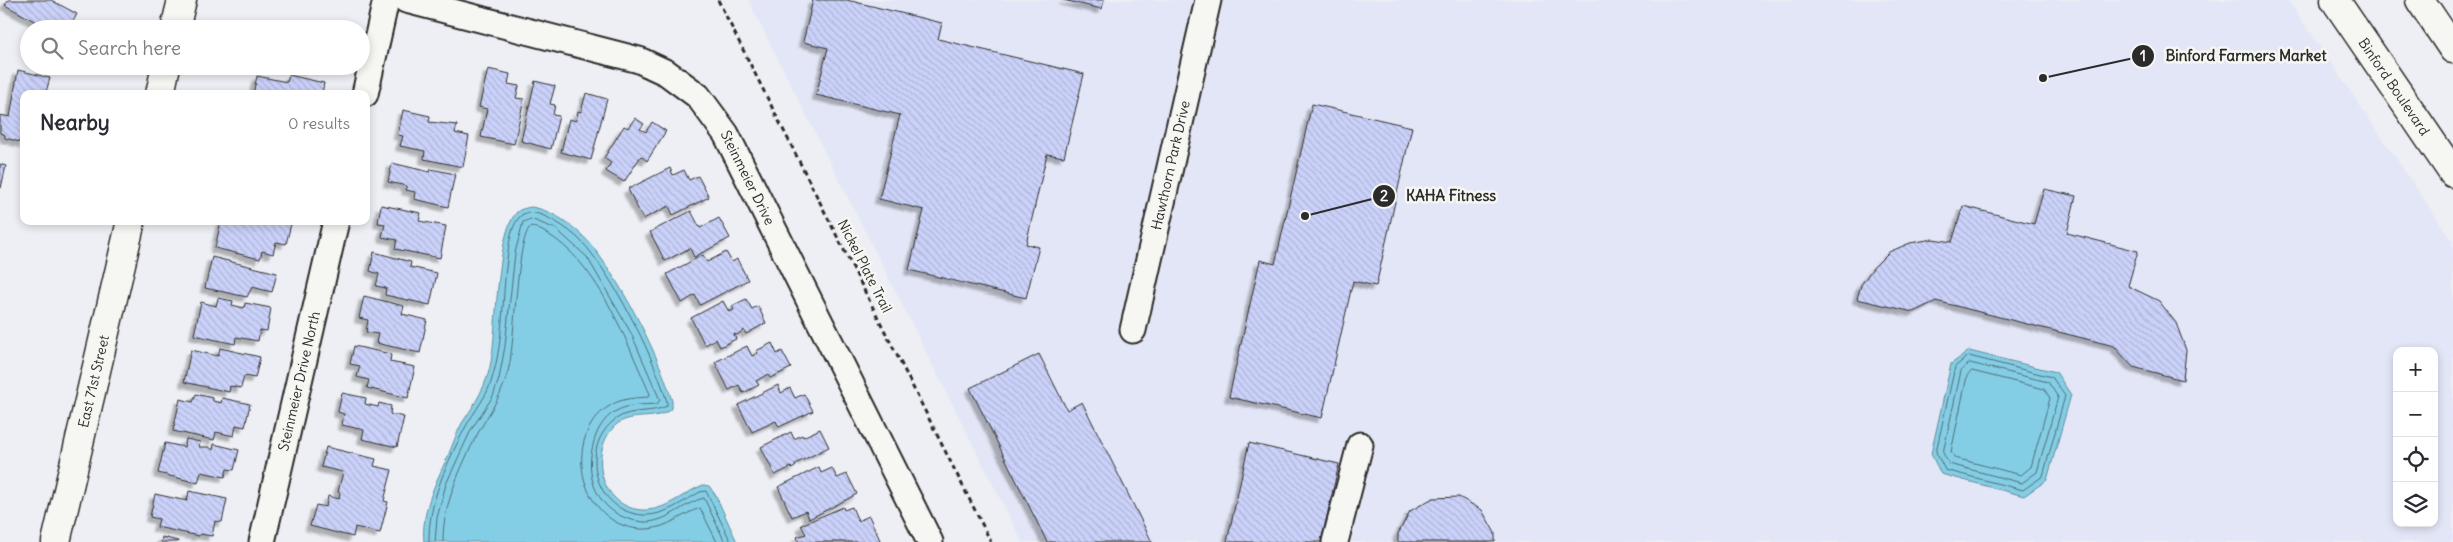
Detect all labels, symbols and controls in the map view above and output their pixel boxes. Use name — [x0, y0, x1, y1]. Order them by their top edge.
search box — [20, 20, 370, 75]
icon: search — [38, 34, 66, 62]
street label: Binford Boulevard — [2355, 34, 2434, 139]
text: Search here — [78, 36, 181, 60]
callout: Binford Farmers Market — [2130, 41, 2336, 71]
text: 1 — [2140, 46, 2146, 65]
text: Binford Farmers Market — [2166, 46, 2327, 65]
street label: Hawthorn Park Drive — [1147, 99, 1194, 232]
text: Nearby — [40, 109, 110, 136]
text: 0 results — [288, 113, 350, 133]
street label: Steinmeier Drive — [717, 127, 779, 228]
callout: KAHA Fitness — [1371, 181, 1506, 211]
text: 2 — [1380, 186, 1388, 205]
text: KAHA Fitness — [1406, 186, 1496, 205]
street label: Nickel Plate Trail — [834, 216, 896, 316]
street label: Steinmeier Drive North — [274, 310, 324, 453]
street label: East 71st Street — [74, 333, 113, 429]
map controls — [2393, 347, 2438, 527]
button: + — [2393, 347, 2438, 392]
button: − — [2393, 392, 2438, 437]
button: locate — [2393, 437, 2438, 482]
button: layers — [2393, 482, 2438, 527]

